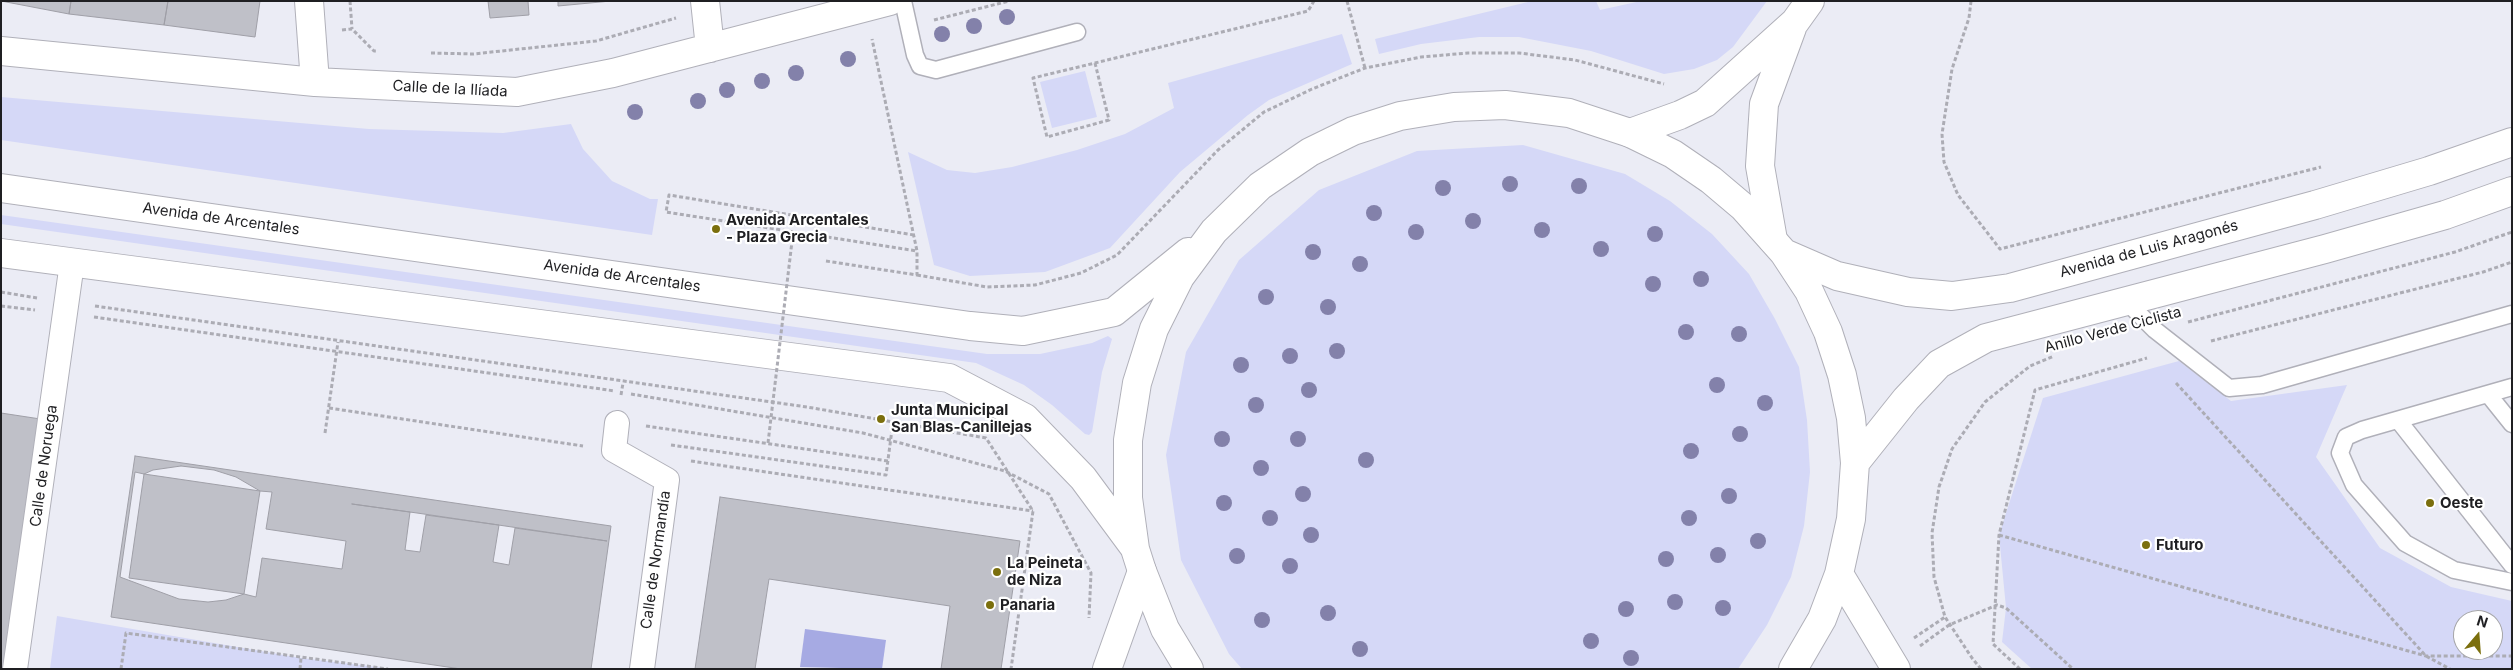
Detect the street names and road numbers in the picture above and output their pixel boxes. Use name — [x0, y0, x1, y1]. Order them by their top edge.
street label: Calle de la Ilíada — [392, 77, 508, 101]
street label: Avenida de Arcentales — [141, 199, 301, 239]
street label: Avenida de Luis Aragonés — [2058, 217, 2240, 281]
street label: Avenida de Arcentales — [542, 256, 702, 296]
street label: Anillo Verde Ciclista — [2043, 303, 2183, 357]
street label: Calle de Noruega — [27, 404, 61, 528]
street label: Calle de Normandía — [637, 490, 675, 630]

